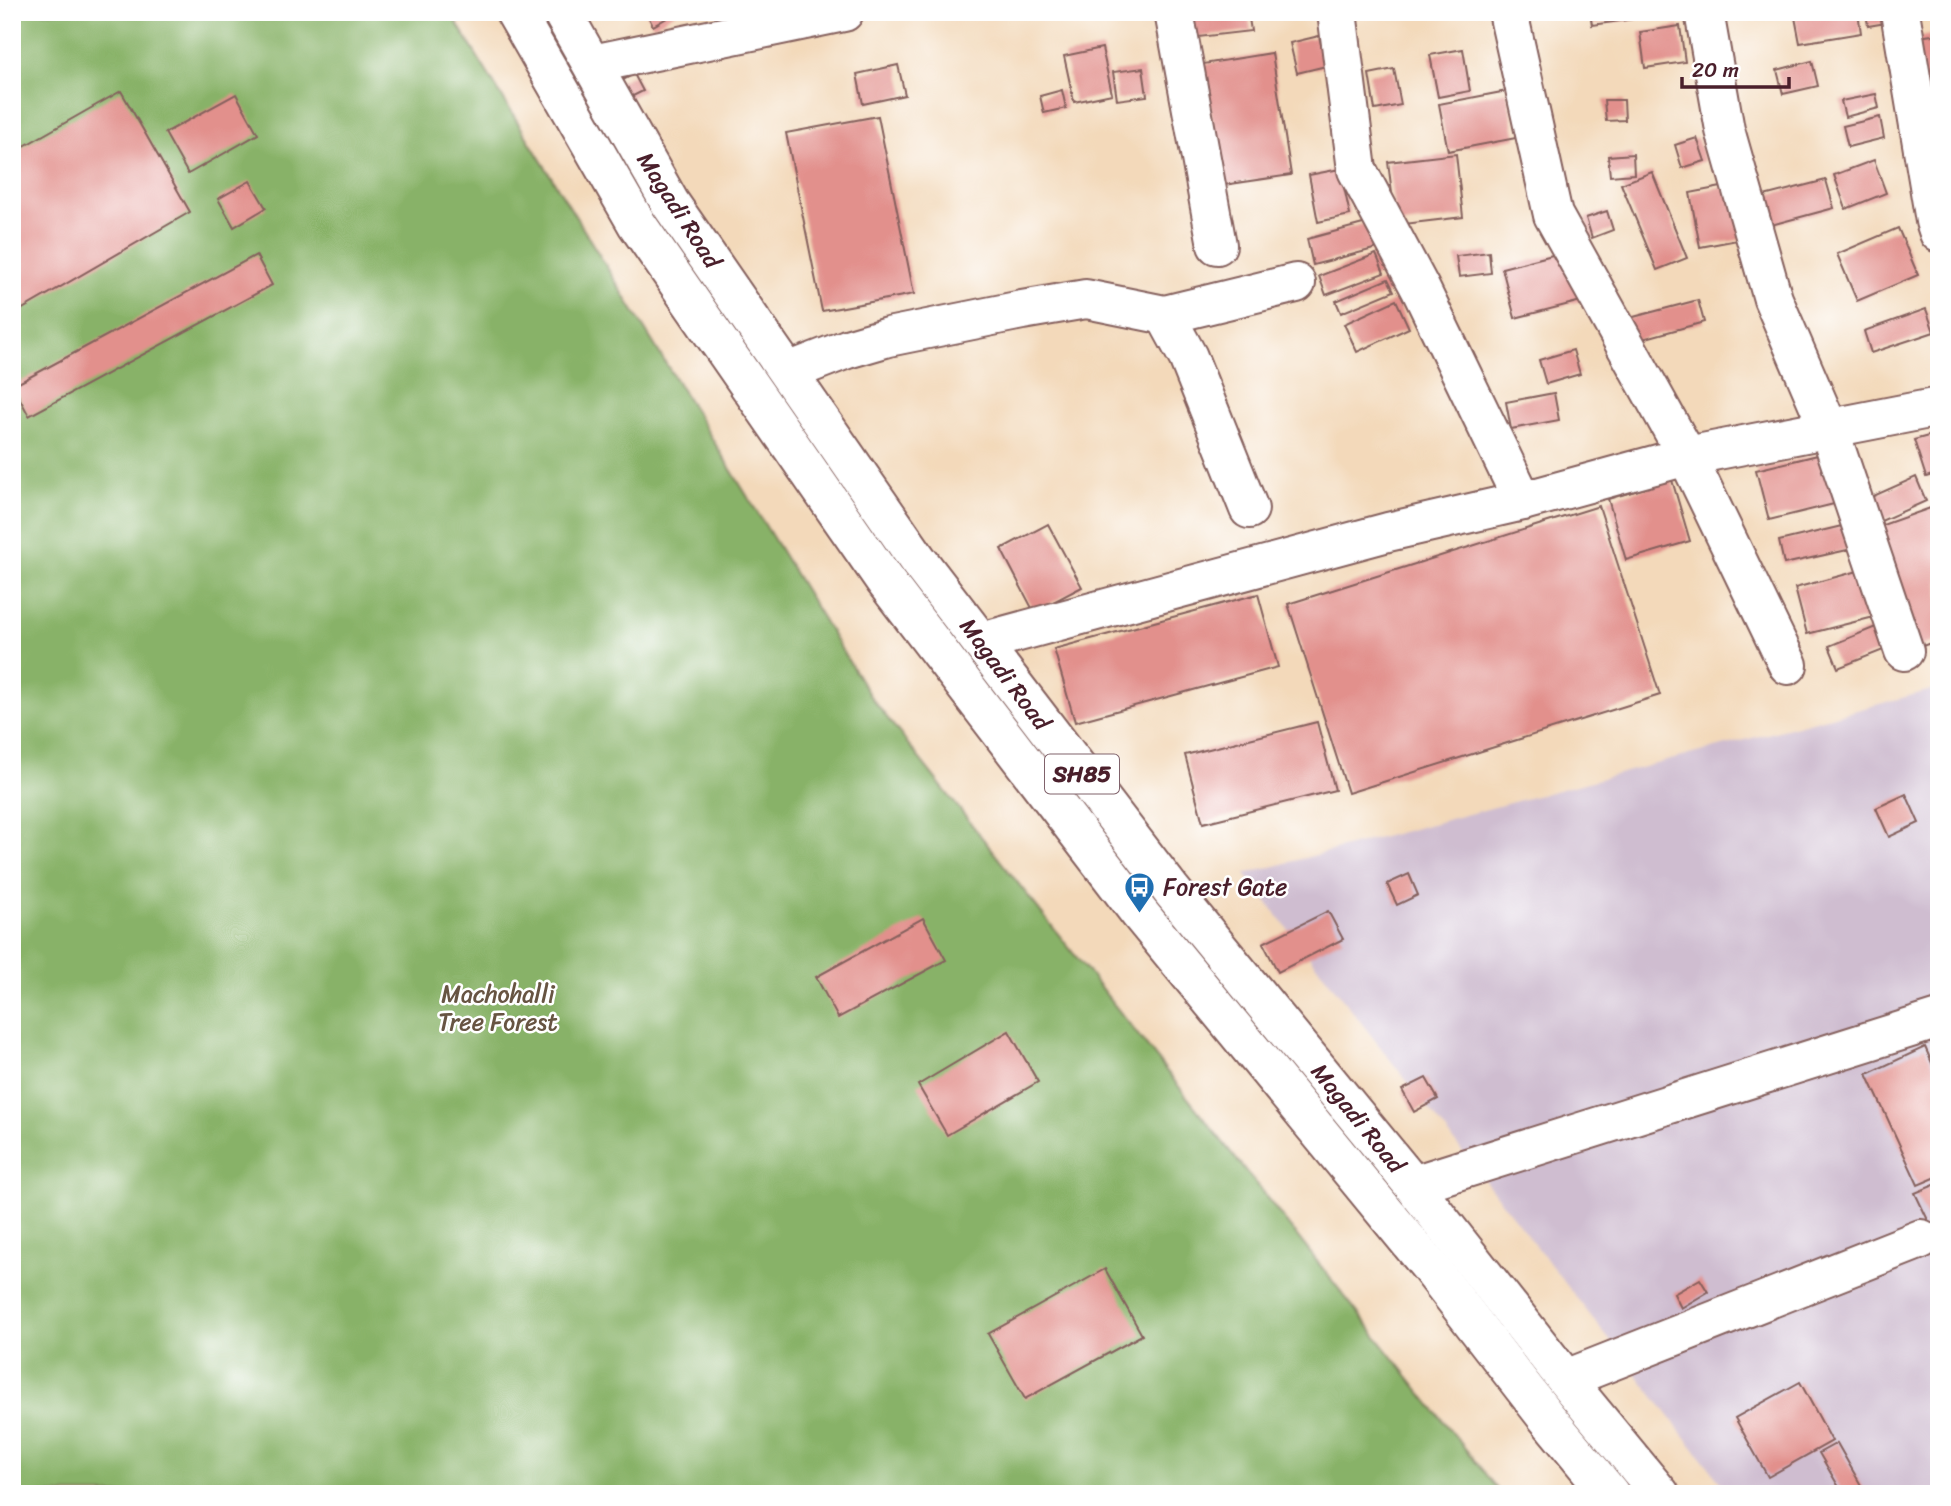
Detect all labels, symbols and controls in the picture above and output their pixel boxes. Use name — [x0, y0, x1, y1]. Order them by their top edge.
scale bar — [1682, 46, 1788, 90]
text: 20 m — [1692, 51, 1739, 89]
street label: Magadi Road — [625, 143, 733, 278]
street label: Magadi Road — [948, 608, 1063, 741]
road number: SH85 — [1045, 754, 1119, 794]
place label: Forest Gate — [1163, 866, 1287, 908]
bus stop icon: Forest Gate — [1123, 870, 1157, 914]
park label: Machohalli Tree Forest — [438, 973, 558, 1043]
street label: Magadi Road — [1300, 1053, 1417, 1184]

